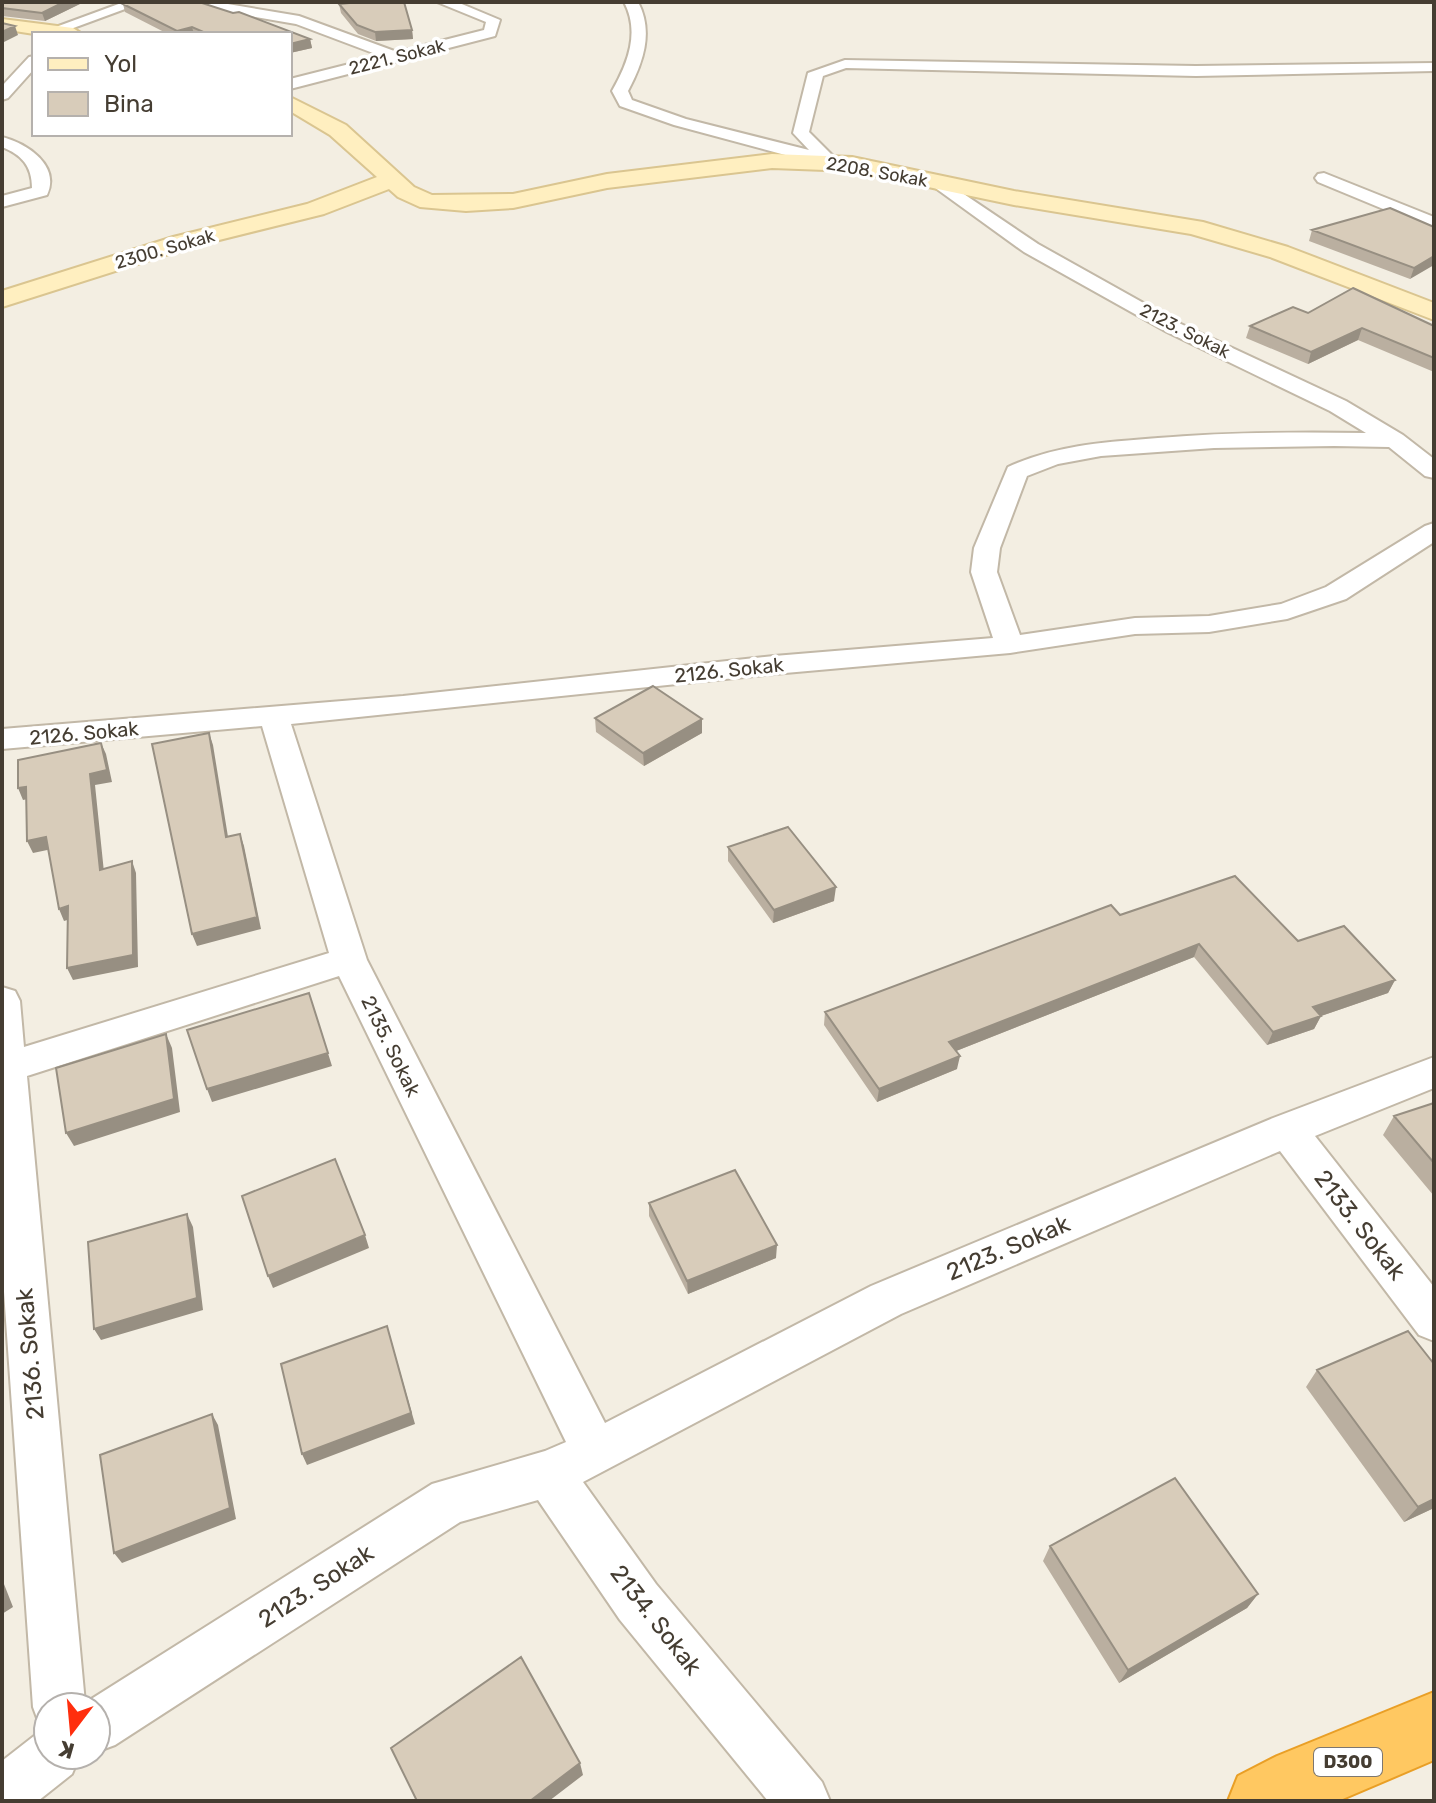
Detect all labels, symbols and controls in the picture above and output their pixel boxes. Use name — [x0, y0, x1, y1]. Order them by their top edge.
legend — [32, 32, 292, 136]
street label: 2221. Sokak — [347, 34, 448, 80]
text: Yol — [104, 50, 137, 78]
text: Bina — [104, 90, 154, 118]
street label: 2208. Sokak — [825, 152, 930, 192]
street label: 2300. Sokak — [113, 224, 218, 274]
street label: 2123. Sokak — [1136, 299, 1234, 363]
street label: 2126. Sokak — [673, 652, 785, 688]
street label: 2126. Sokak — [28, 716, 140, 750]
street label: 2135. Sokak — [356, 992, 426, 1101]
street label: 2133. Sokak — [1308, 1165, 1412, 1286]
street label: 2123. Sokak — [942, 1209, 1074, 1287]
street label: 2136. Sokak — [10, 1287, 50, 1421]
street label: 2123. Sokak — [253, 1538, 379, 1633]
street label: 2134. Sokak — [604, 1559, 708, 1681]
north arrow — [32, 1691, 112, 1771]
text: K — [55, 1735, 77, 1765]
road number: D300 — [1314, 1748, 1382, 1776]

